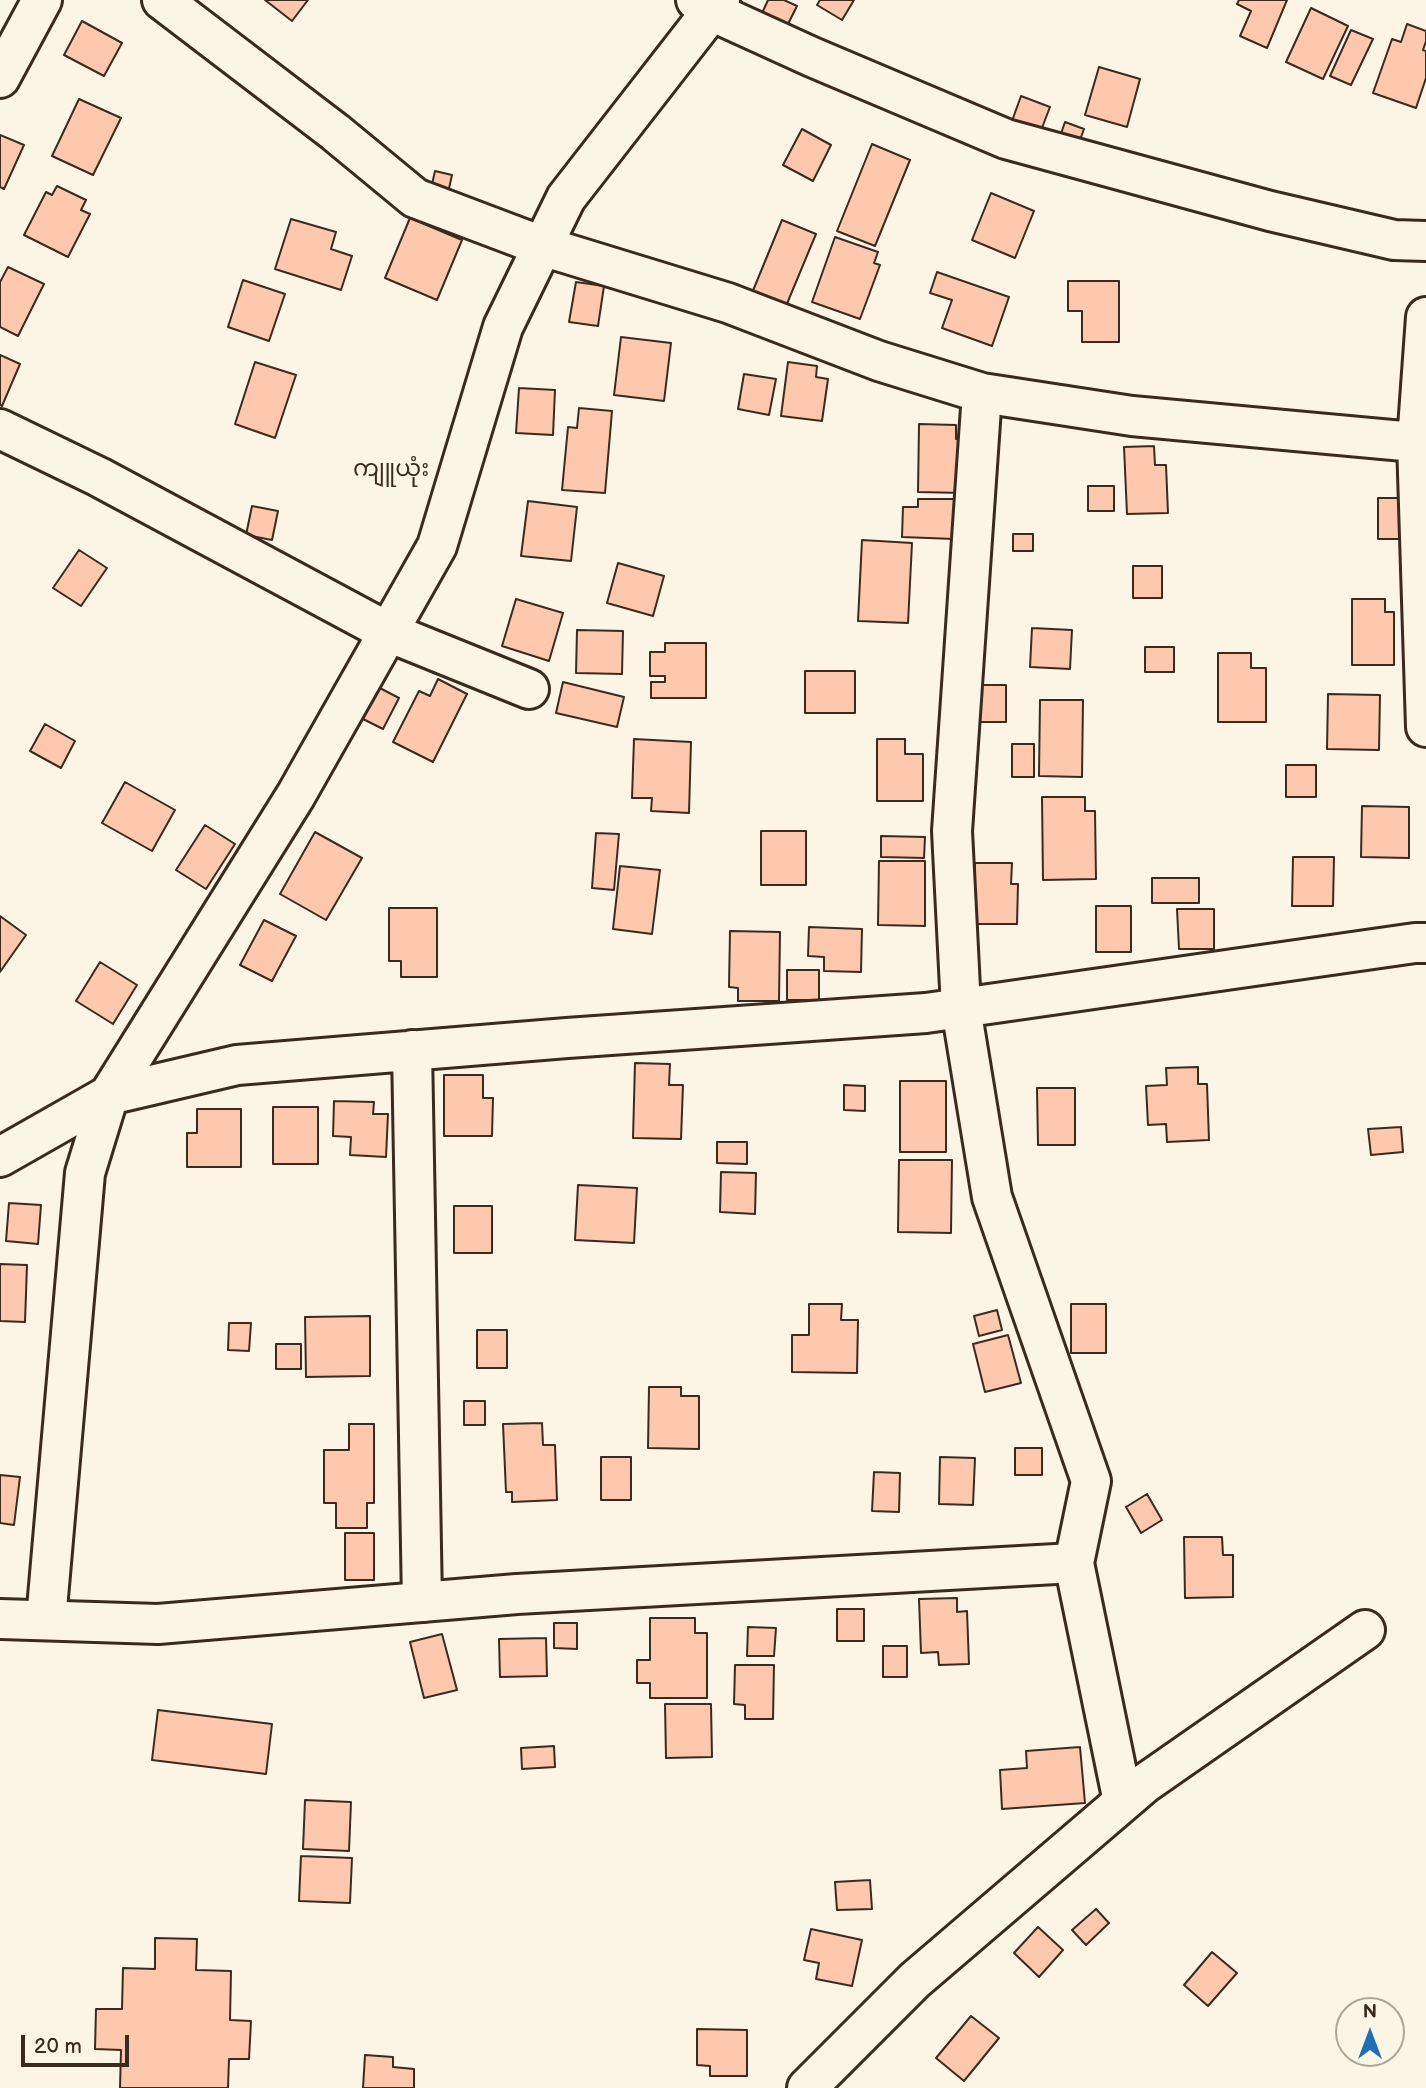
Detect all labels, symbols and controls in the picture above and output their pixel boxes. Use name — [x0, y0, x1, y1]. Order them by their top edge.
district label: ကျူယုံး — [353, 456, 429, 484]
north arrow — [1335, 1997, 1405, 2067]
text: N — [1363, 2001, 1377, 2024]
scale bar — [24, 2022, 133, 2066]
text: 20 m — [34, 2034, 82, 2059]

